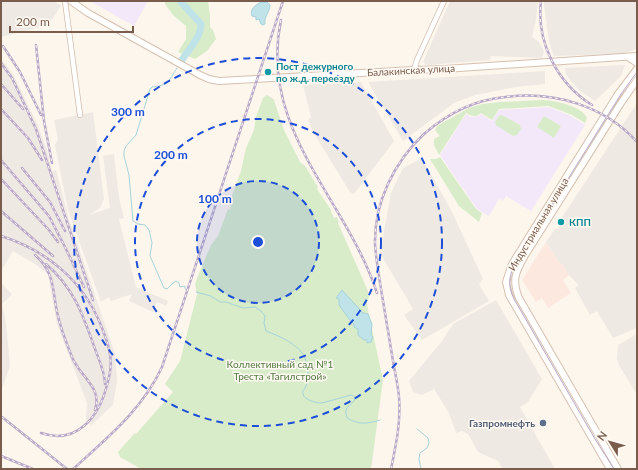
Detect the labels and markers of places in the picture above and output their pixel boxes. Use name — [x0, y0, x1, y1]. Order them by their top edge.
place label: Пост дежурного по ж.д. переезду — [276, 60, 355, 84]
marker: Пост дежурного по ж.д. переезду — [263, 67, 273, 77]
place label: КПП — [569, 216, 591, 228]
marker: КПП — [556, 217, 566, 227]
centre of rings — [251, 235, 265, 249]
place label: Газпромнефть — [469, 417, 535, 429]
marker: Газпромнефть — [538, 418, 548, 428]

